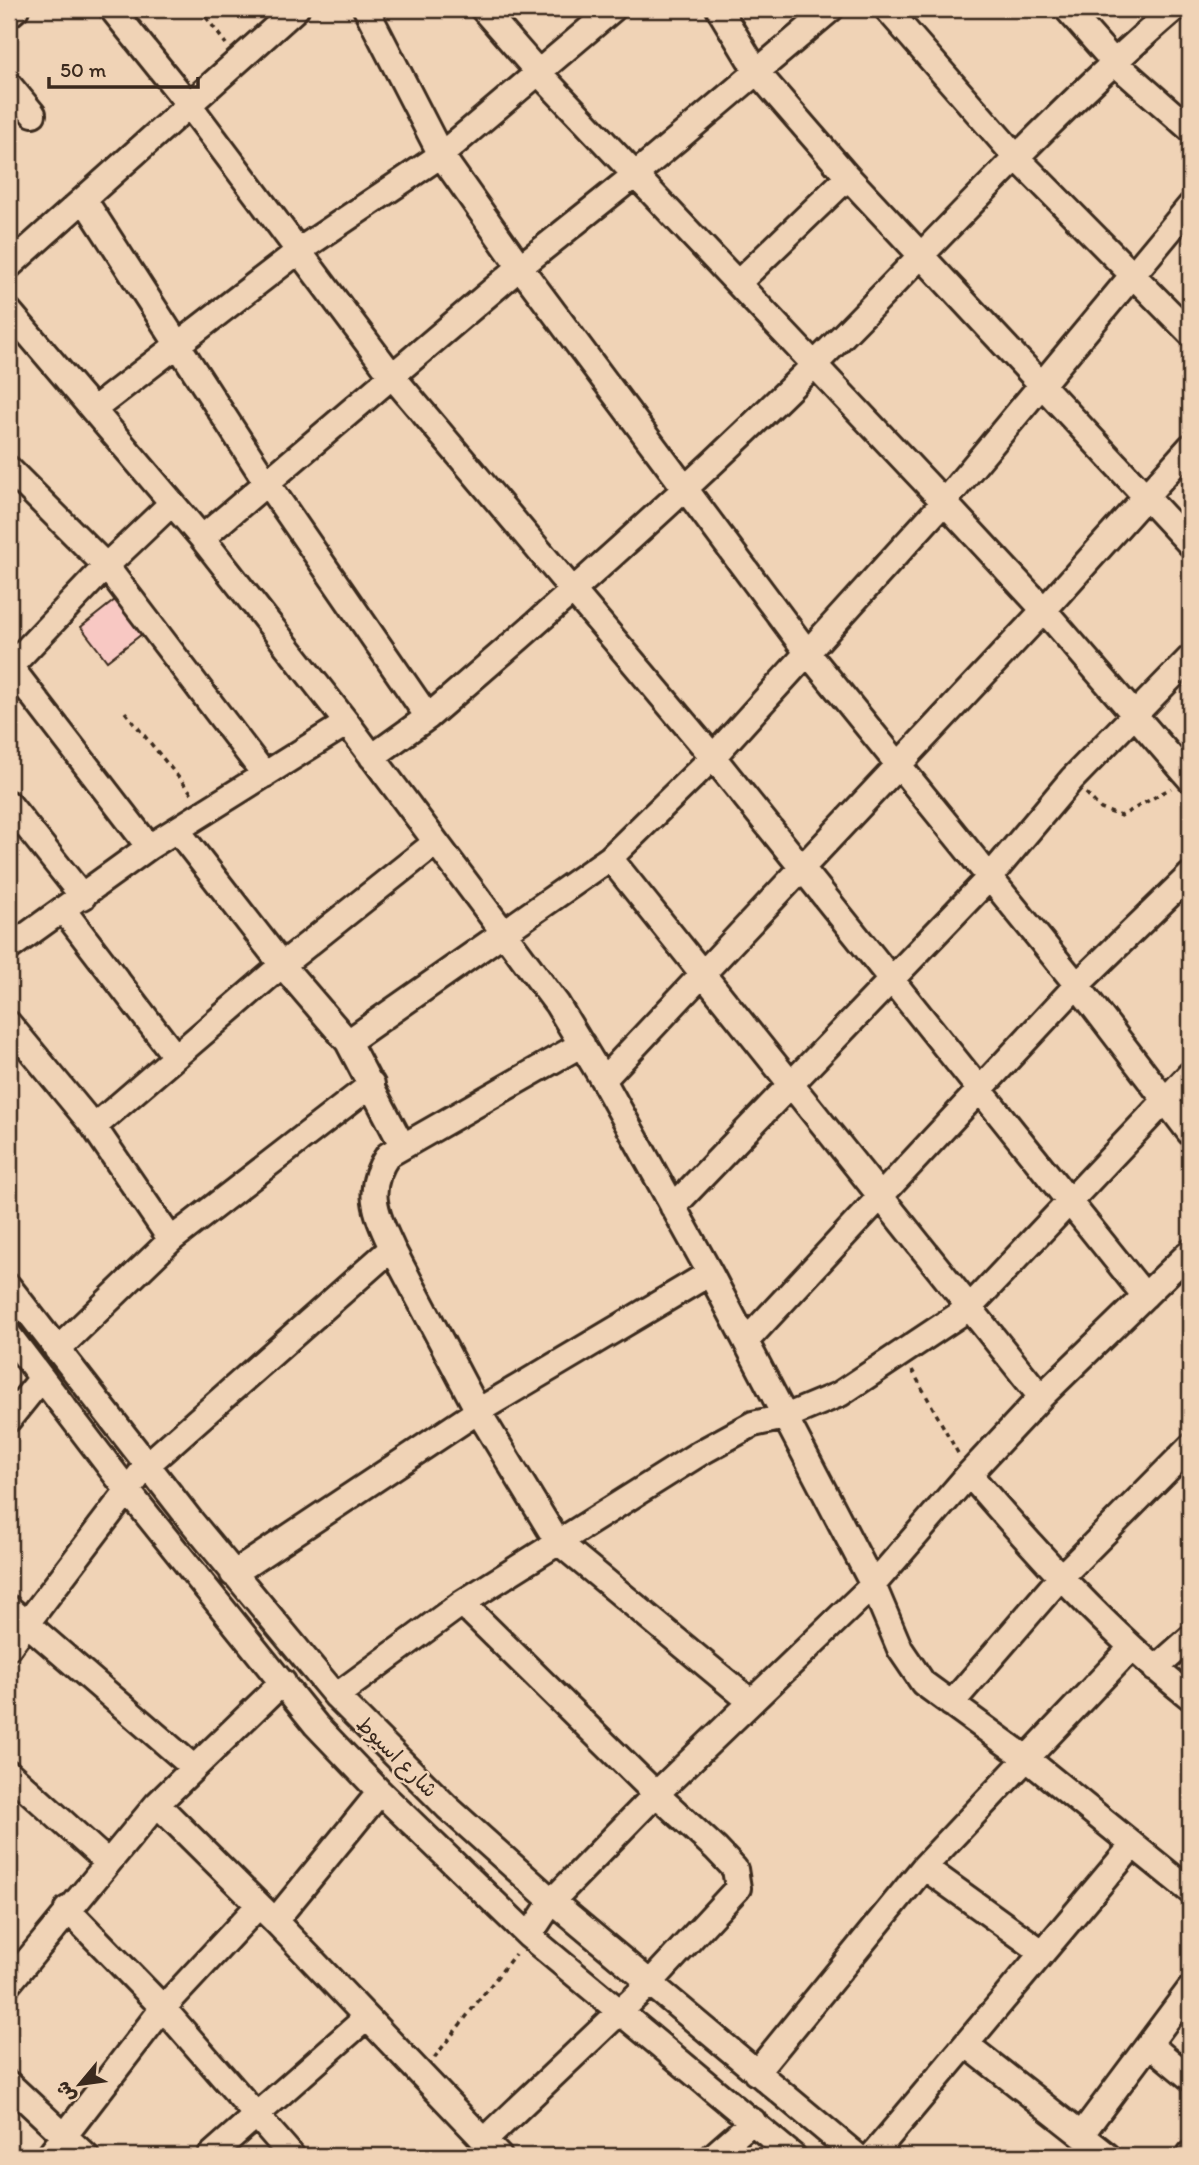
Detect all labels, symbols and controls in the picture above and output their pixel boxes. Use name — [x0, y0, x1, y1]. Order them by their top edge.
scale bar — [49, 46, 198, 90]
text: 50 m — [60, 57, 107, 82]
street label: شارع اسيوط — [350, 1711, 443, 1804]
north arrow — [46, 2050, 116, 2120]
text: ش — [50, 2077, 81, 2107]

